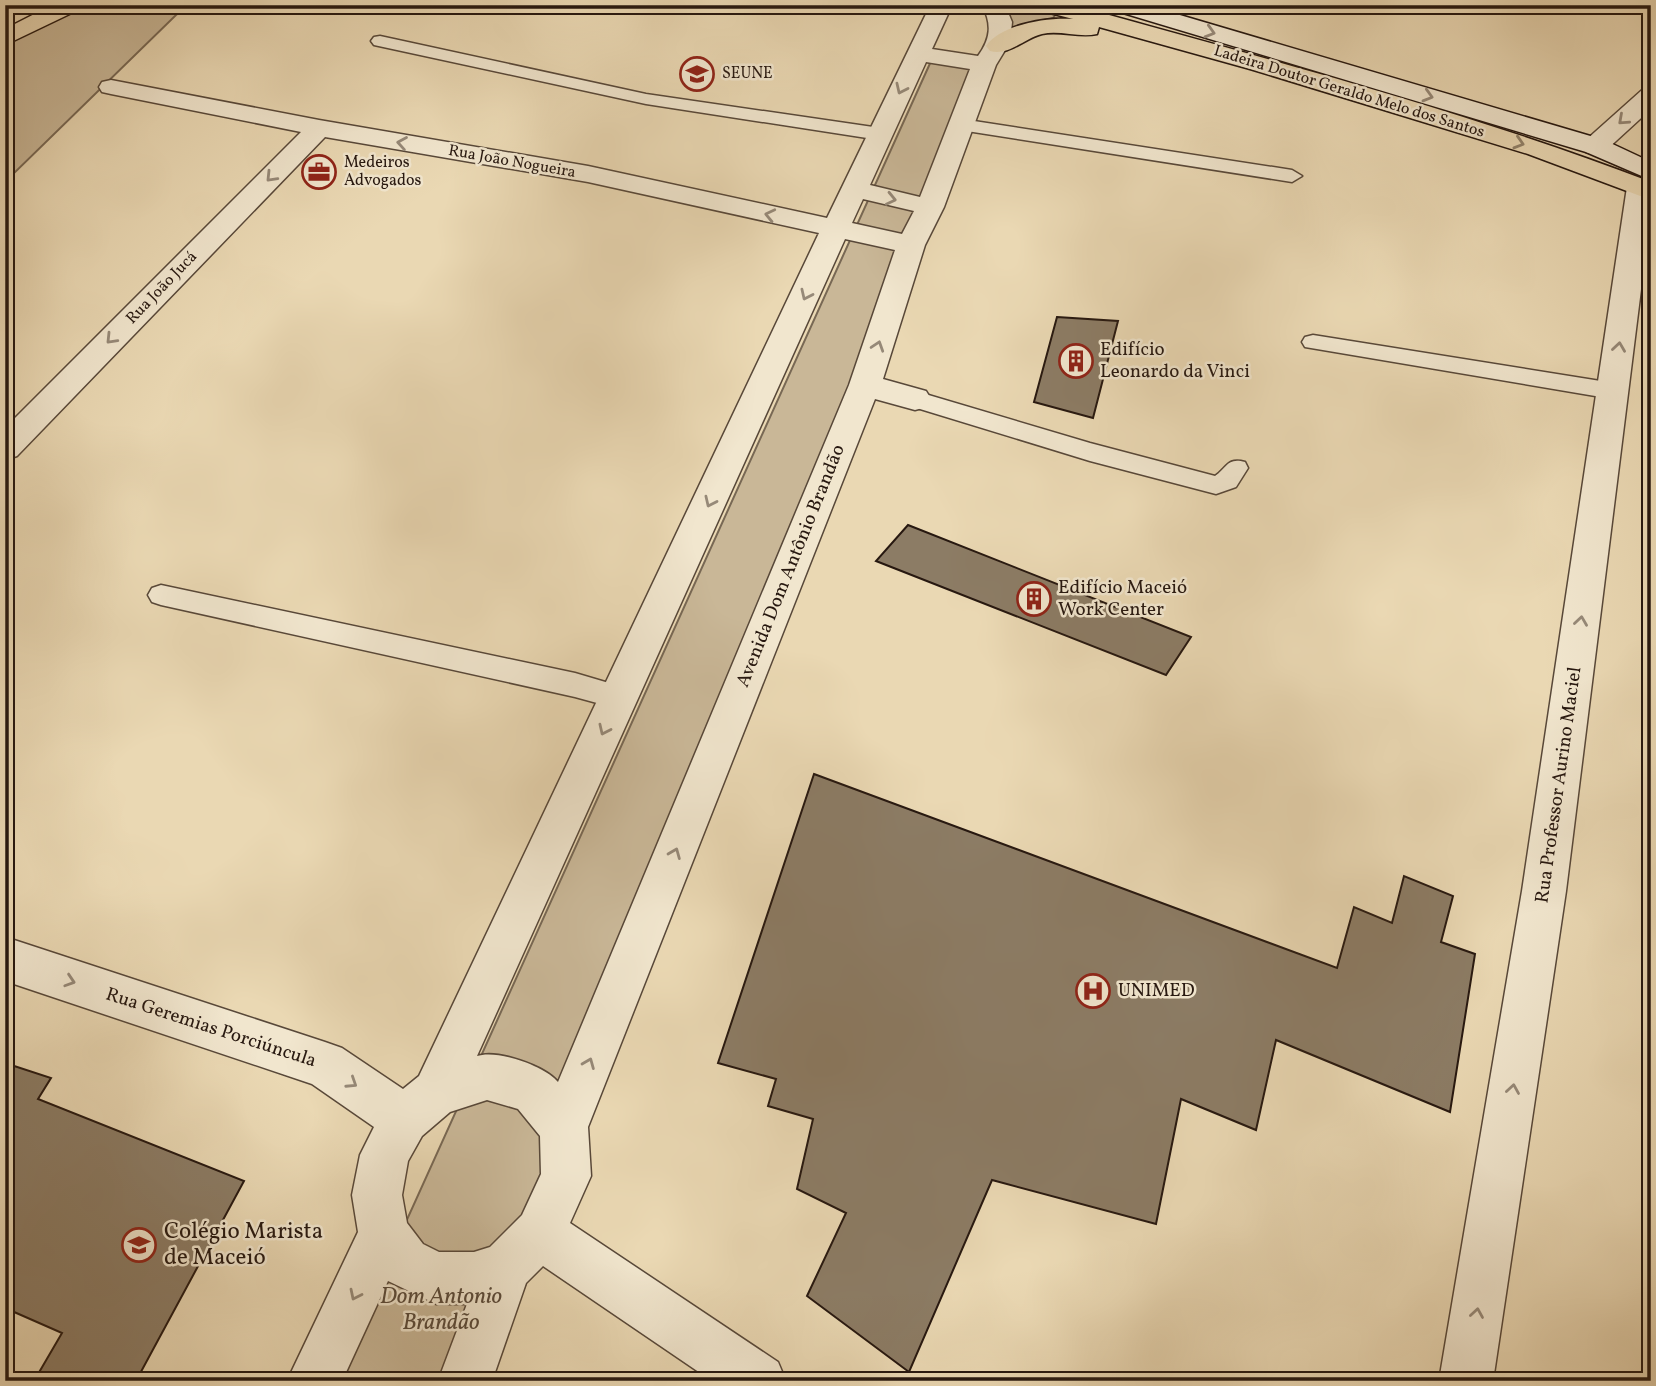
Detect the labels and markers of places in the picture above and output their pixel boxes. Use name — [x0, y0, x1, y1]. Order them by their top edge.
school or university icon: SEUNE — [678, 55, 716, 93]
place label: SEUNE — [722, 63, 773, 85]
place label: Medeiros Advogados — [344, 152, 421, 192]
office icon: Medeiros Advogados — [300, 153, 338, 191]
place label: Edifício Leonardo da Vinci — [1100, 337, 1250, 385]
building icon: Edifício Leonardo da Vinci — [1057, 342, 1095, 380]
place label: Edifício Maceió Work Center — [1058, 575, 1187, 623]
building icon: Edifício Maceió Work Center — [1015, 580, 1053, 618]
hospital icon: UNIMED — [1074, 972, 1112, 1010]
place label: UNIMED — [1118, 978, 1195, 1004]
place label: Colégio Marista de Maceió — [164, 1216, 323, 1274]
school or university icon: Colégio Marista de Maceió — [120, 1226, 158, 1264]

